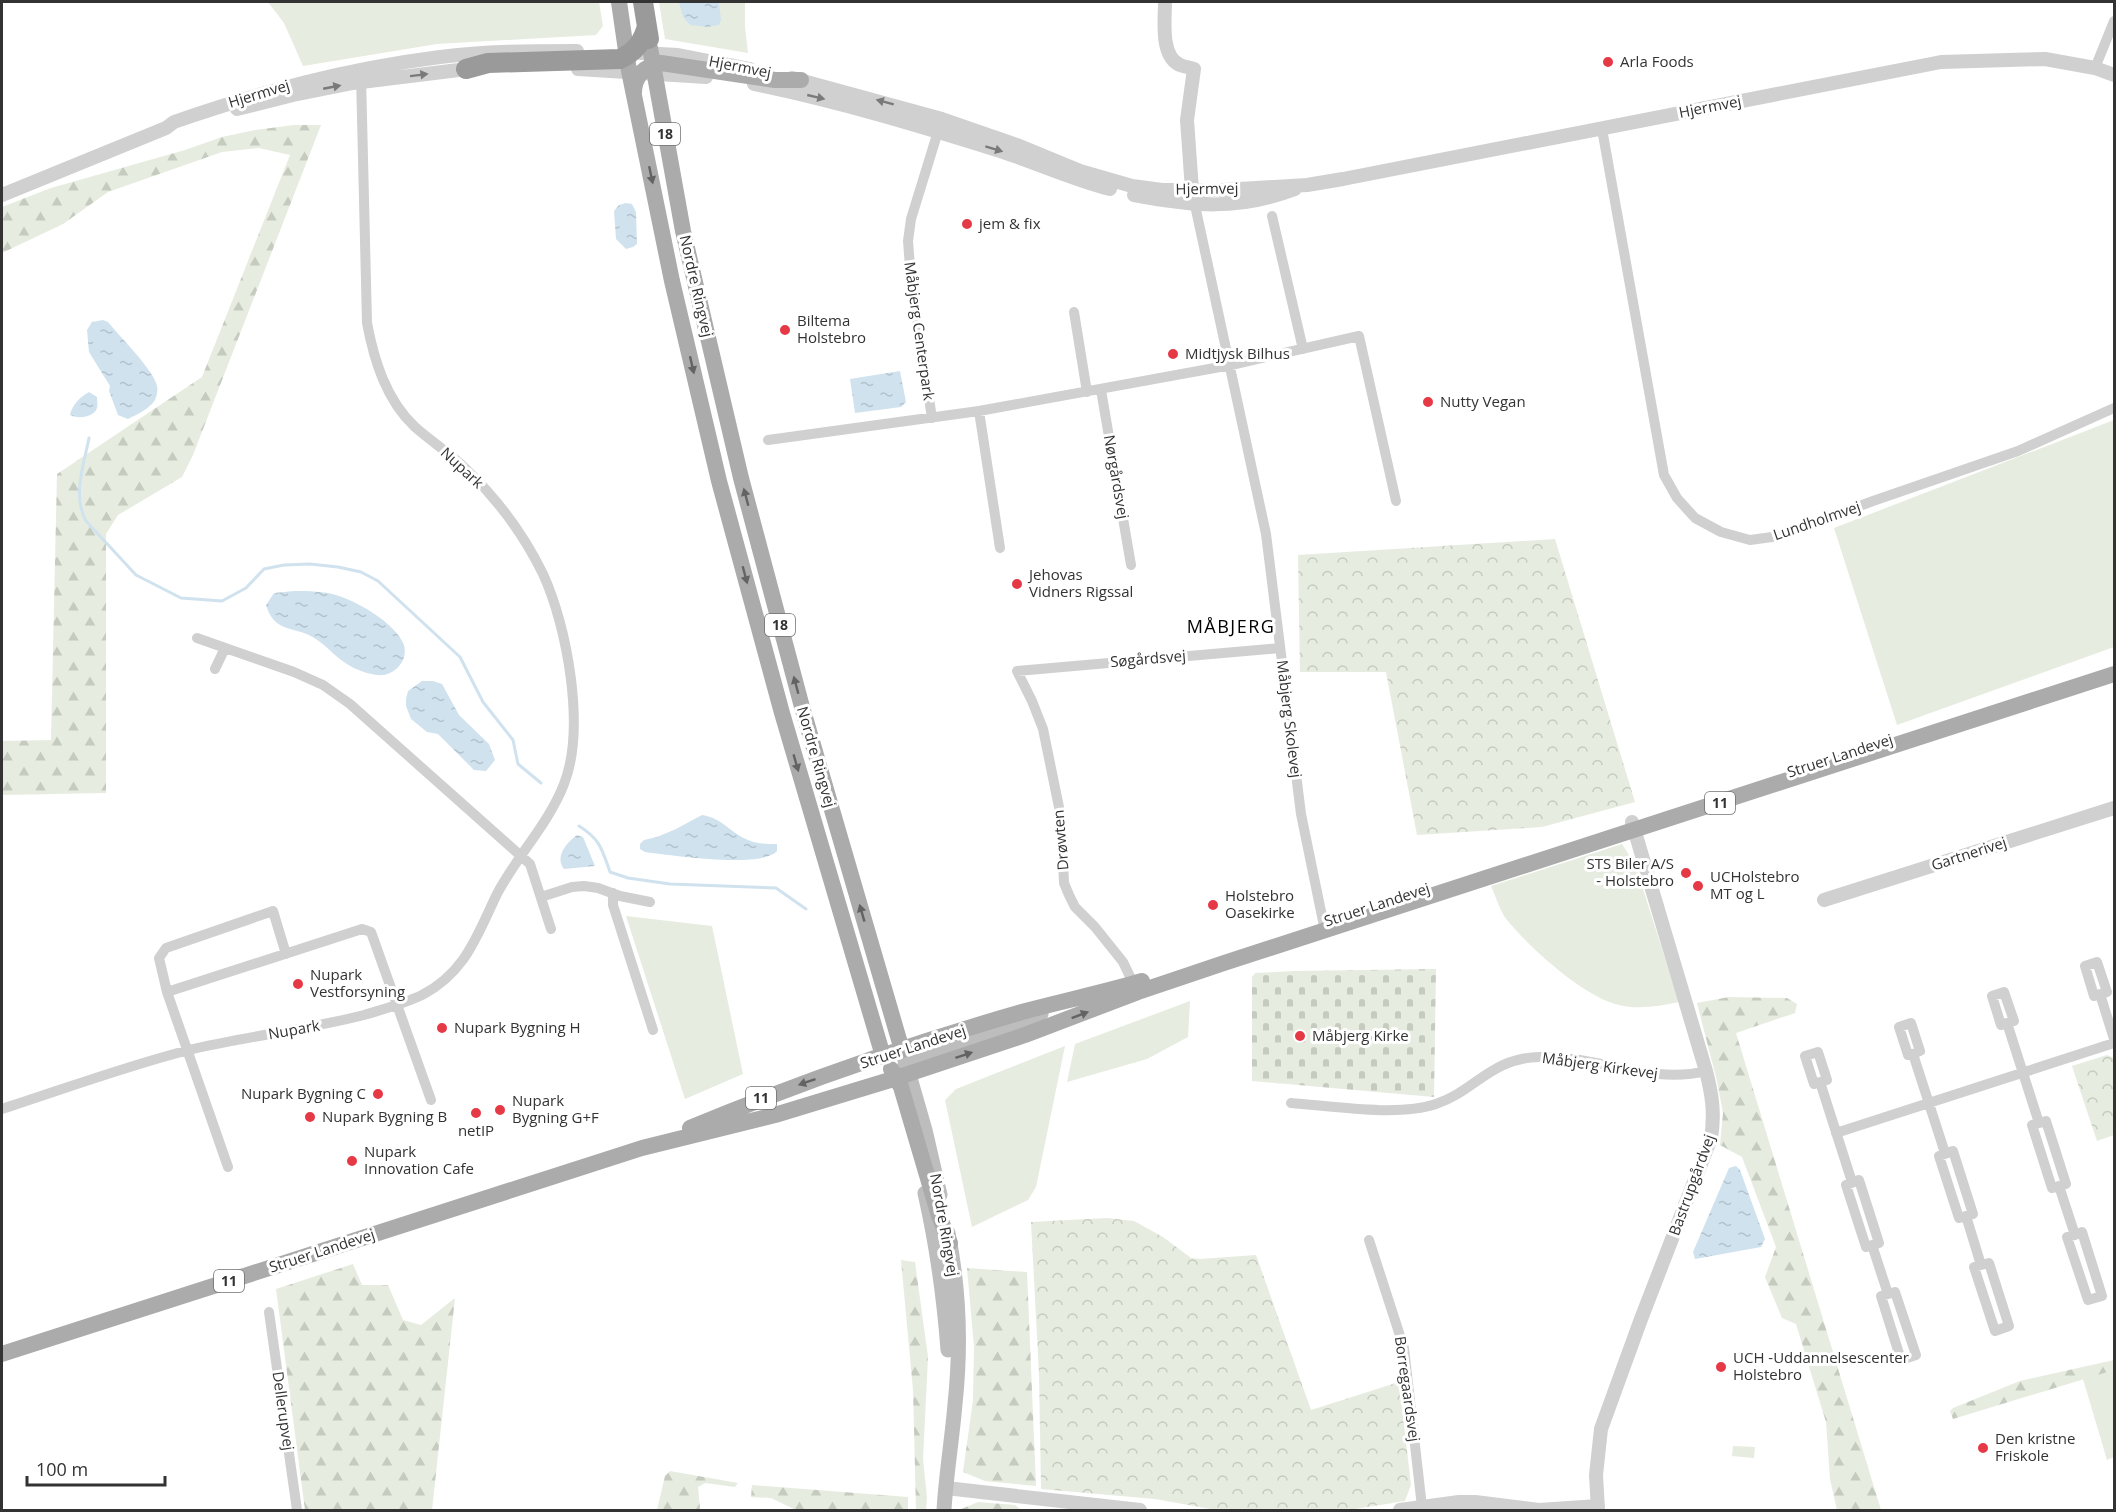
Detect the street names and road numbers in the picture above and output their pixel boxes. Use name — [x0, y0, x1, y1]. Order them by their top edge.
street label: Hjermvej — [707, 50, 773, 82]
street label: Hjermvej — [226, 74, 292, 112]
street label: Hjermvej — [1677, 90, 1743, 122]
road number: 18 — [650, 123, 680, 145]
street label: Hjermvej — [1175, 177, 1239, 199]
street label: Nordre Ringvej — [676, 233, 718, 339]
street label: Måbjerg Centerpark — [900, 260, 940, 402]
street label: Nørgårdsvej — [1100, 433, 1134, 520]
street label: Nupark — [437, 442, 489, 492]
street label: Lundholmvej — [1770, 496, 1863, 544]
road number: 18 — [765, 614, 795, 636]
street label: Søgårdsvej — [1109, 645, 1187, 671]
street label: Måbjerg Skolevej — [1273, 659, 1307, 779]
street label: Nordre Ringvej — [793, 704, 841, 810]
street label: Struer Landevej — [1784, 729, 1895, 782]
road number: 11 — [1705, 792, 1735, 814]
street label: Drøwten — [1047, 809, 1073, 871]
street label: Gartnerivej — [1929, 831, 2009, 875]
street label: Struer Landevej — [1321, 878, 1432, 931]
street label: Nupark — [266, 1015, 321, 1043]
street label: Struer Landevej — [857, 1020, 968, 1073]
street label: Måbjerg Kirkevej — [1541, 1047, 1659, 1083]
road number: 11 — [746, 1087, 776, 1109]
street label: Bastrupgårdvej — [1663, 1131, 1719, 1238]
street label: Nordre Ringvej — [926, 1172, 964, 1278]
street label: Struer Landevej — [266, 1224, 377, 1277]
road number: 11 — [214, 1270, 244, 1292]
street label: Borregaardsvej — [1391, 1335, 1425, 1443]
street label: Dellerupvej — [269, 1370, 299, 1452]

